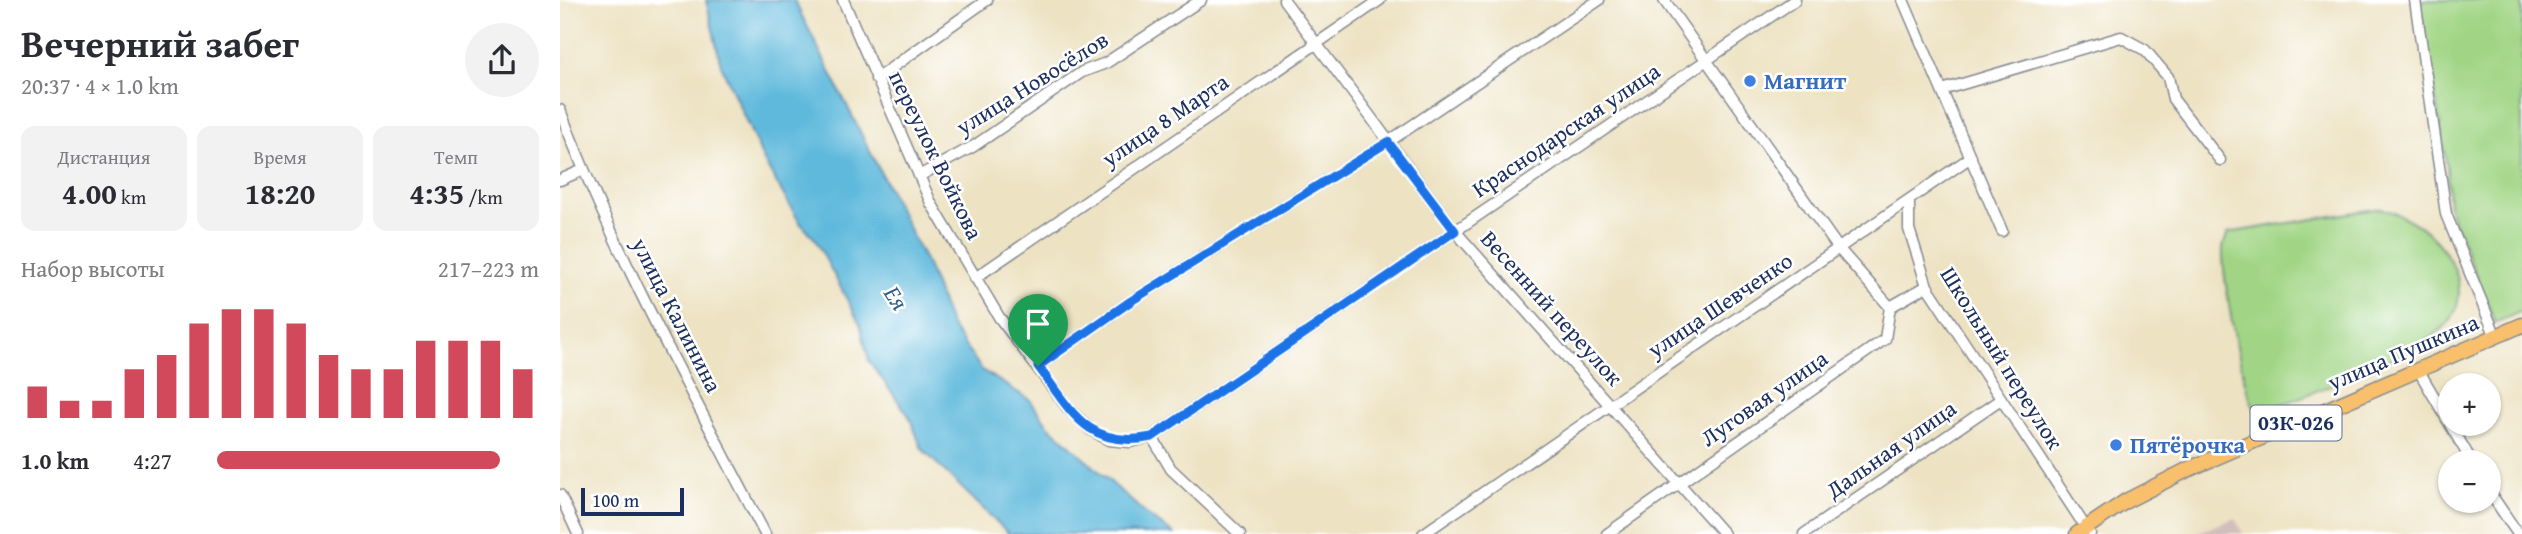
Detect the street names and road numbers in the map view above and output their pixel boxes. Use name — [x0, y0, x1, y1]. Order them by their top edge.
street label: улица Новосёлов — [948, 23, 1114, 143]
street label: Краснодарская улица — [1465, 54, 1666, 205]
street label: переулок Войкова — [881, 65, 992, 245]
street label: улица 8 Марта — [1094, 65, 1235, 175]
street label: Весенний переулок — [1474, 223, 1631, 393]
street label: улица Калинина — [624, 231, 731, 398]
street label: улица Шевченко — [1640, 244, 1799, 366]
street label: Школьный переулок — [1933, 260, 2072, 455]
street label: улица Пушкина — [2321, 305, 2483, 399]
street label: Луговая улица — [1693, 341, 1834, 454]
street label: Дальная улица — [1818, 391, 1963, 506]
road number: 03К-026 — [2250, 406, 2342, 440]

